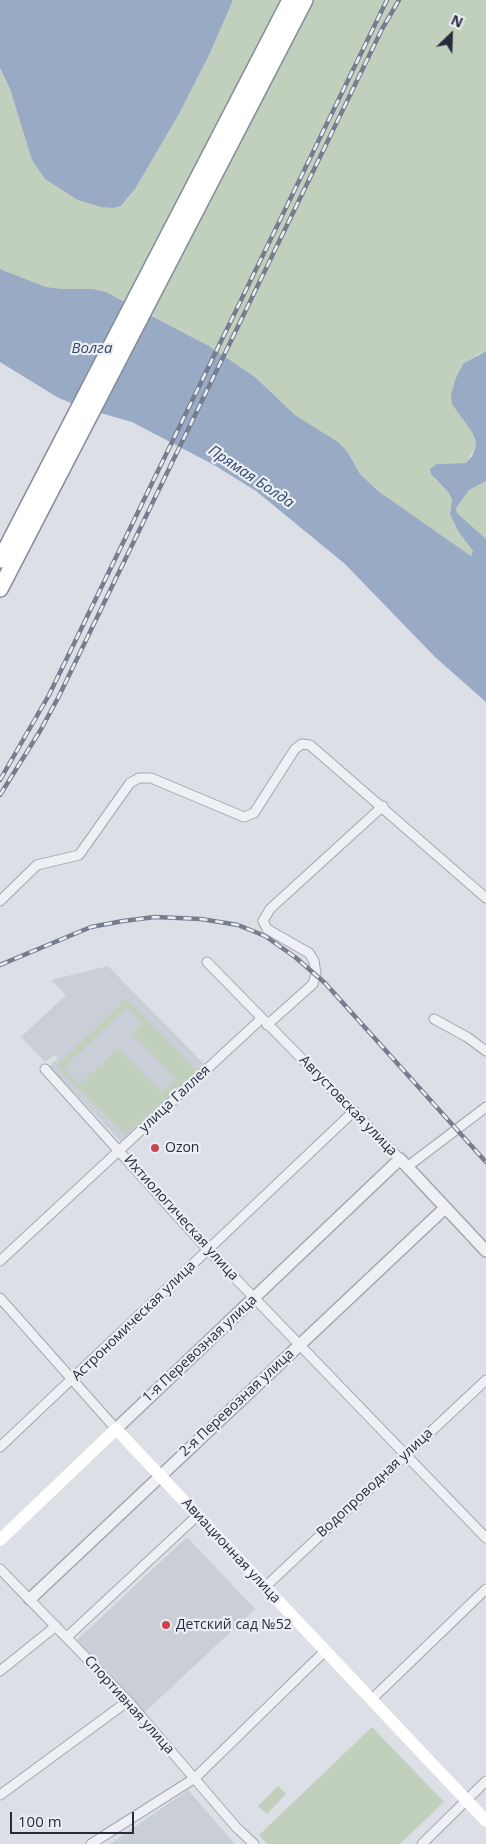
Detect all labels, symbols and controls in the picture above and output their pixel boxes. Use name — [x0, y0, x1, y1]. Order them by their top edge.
north arrow — [426, 10, 476, 60]
text: N — [448, 10, 466, 32]
water label: Волга — [72, 340, 112, 358]
water label: Прямая Болда — [205, 442, 297, 512]
street label: Августовская улица — [296, 1052, 400, 1160]
street label: улица Галлея — [136, 1062, 214, 1136]
place label: Ozon — [165, 1140, 199, 1156]
marker: Ozon — [149, 1142, 161, 1154]
street label: Ихтиологическая улица — [120, 1152, 242, 1284]
street label: Астрономическая улица — [69, 1257, 199, 1385]
street label: 1-я Перевозная улица — [139, 1292, 261, 1406]
street label: 2-я Перевозная улица — [176, 1346, 298, 1460]
street label: Водопроводная улица — [313, 1425, 437, 1541]
street label: Авиационная улица — [178, 1495, 284, 1607]
place label: Детский сад №52 — [176, 1617, 292, 1633]
marker: Детский сад №52 — [160, 1619, 172, 1631]
street label: Спортивная улица — [80, 1652, 178, 1758]
scale bar — [12, 1802, 136, 1834]
text: 100 m — [18, 1811, 62, 1831]

